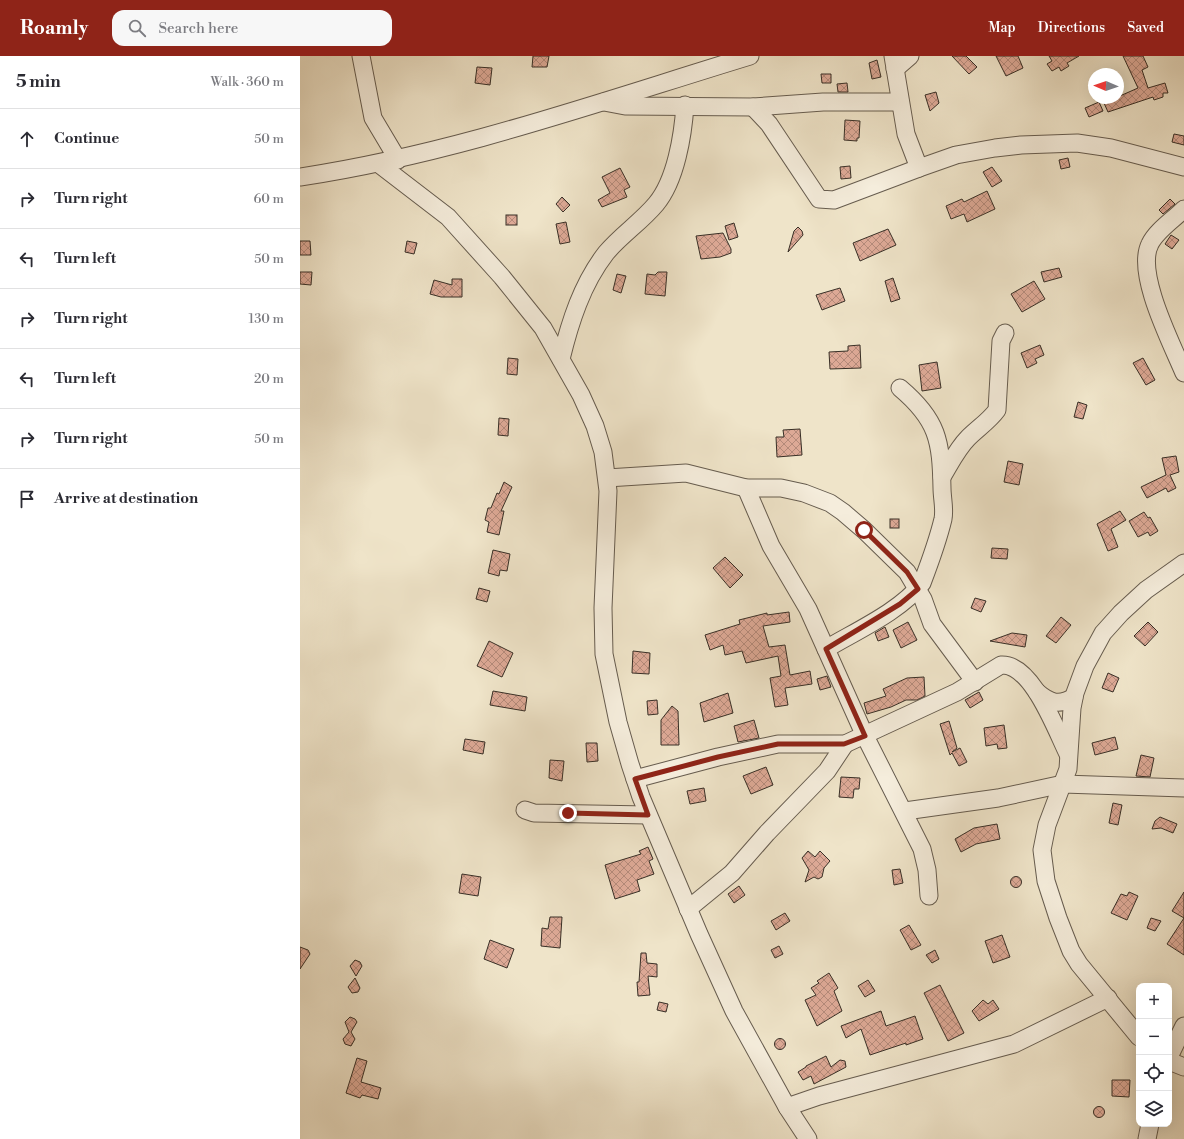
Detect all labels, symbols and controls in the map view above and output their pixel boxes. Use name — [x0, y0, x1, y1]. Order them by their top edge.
search box — [112, 10, 392, 46]
text: Roamly — [20, 16, 88, 40]
icon: search — [126, 17, 148, 39]
text: Search here — [158, 19, 238, 38]
text: Map — [988, 19, 1016, 37]
text: Directions — [1038, 19, 1105, 37]
text: Saved — [1127, 19, 1164, 37]
north arrow — [1088, 68, 1124, 104]
text: 5 min — [16, 71, 61, 93]
text: Walk · 360 m — [211, 74, 284, 90]
icon: ahead — [16, 128, 38, 150]
text: Continue — [54, 129, 119, 148]
text: 50 m — [254, 131, 284, 147]
icon: right — [16, 188, 38, 210]
text: Turn right — [54, 189, 128, 208]
text: 60 m — [253, 191, 284, 207]
icon: left — [16, 248, 38, 270]
text: Turn left — [54, 249, 116, 268]
text: 50 m — [254, 251, 284, 267]
icon: right — [16, 308, 38, 330]
text: Turn right — [54, 309, 128, 328]
text: 130 m — [249, 311, 284, 327]
icon: left — [16, 368, 38, 390]
text: Turn left — [54, 369, 116, 388]
text: 20 m — [254, 371, 284, 387]
icon: right — [16, 428, 38, 450]
text: Turn right — [54, 429, 128, 448]
text: 50 m — [254, 431, 284, 447]
icon: arrive — [16, 488, 38, 510]
text: Arrive at destination — [54, 489, 198, 508]
route start — [855, 521, 873, 539]
route end — [559, 804, 577, 822]
map controls — [1136, 983, 1172, 1127]
button: + — [1136, 983, 1172, 1019]
button: − — [1136, 1019, 1172, 1055]
button: locate — [1136, 1055, 1172, 1091]
button: layers — [1136, 1091, 1172, 1127]

